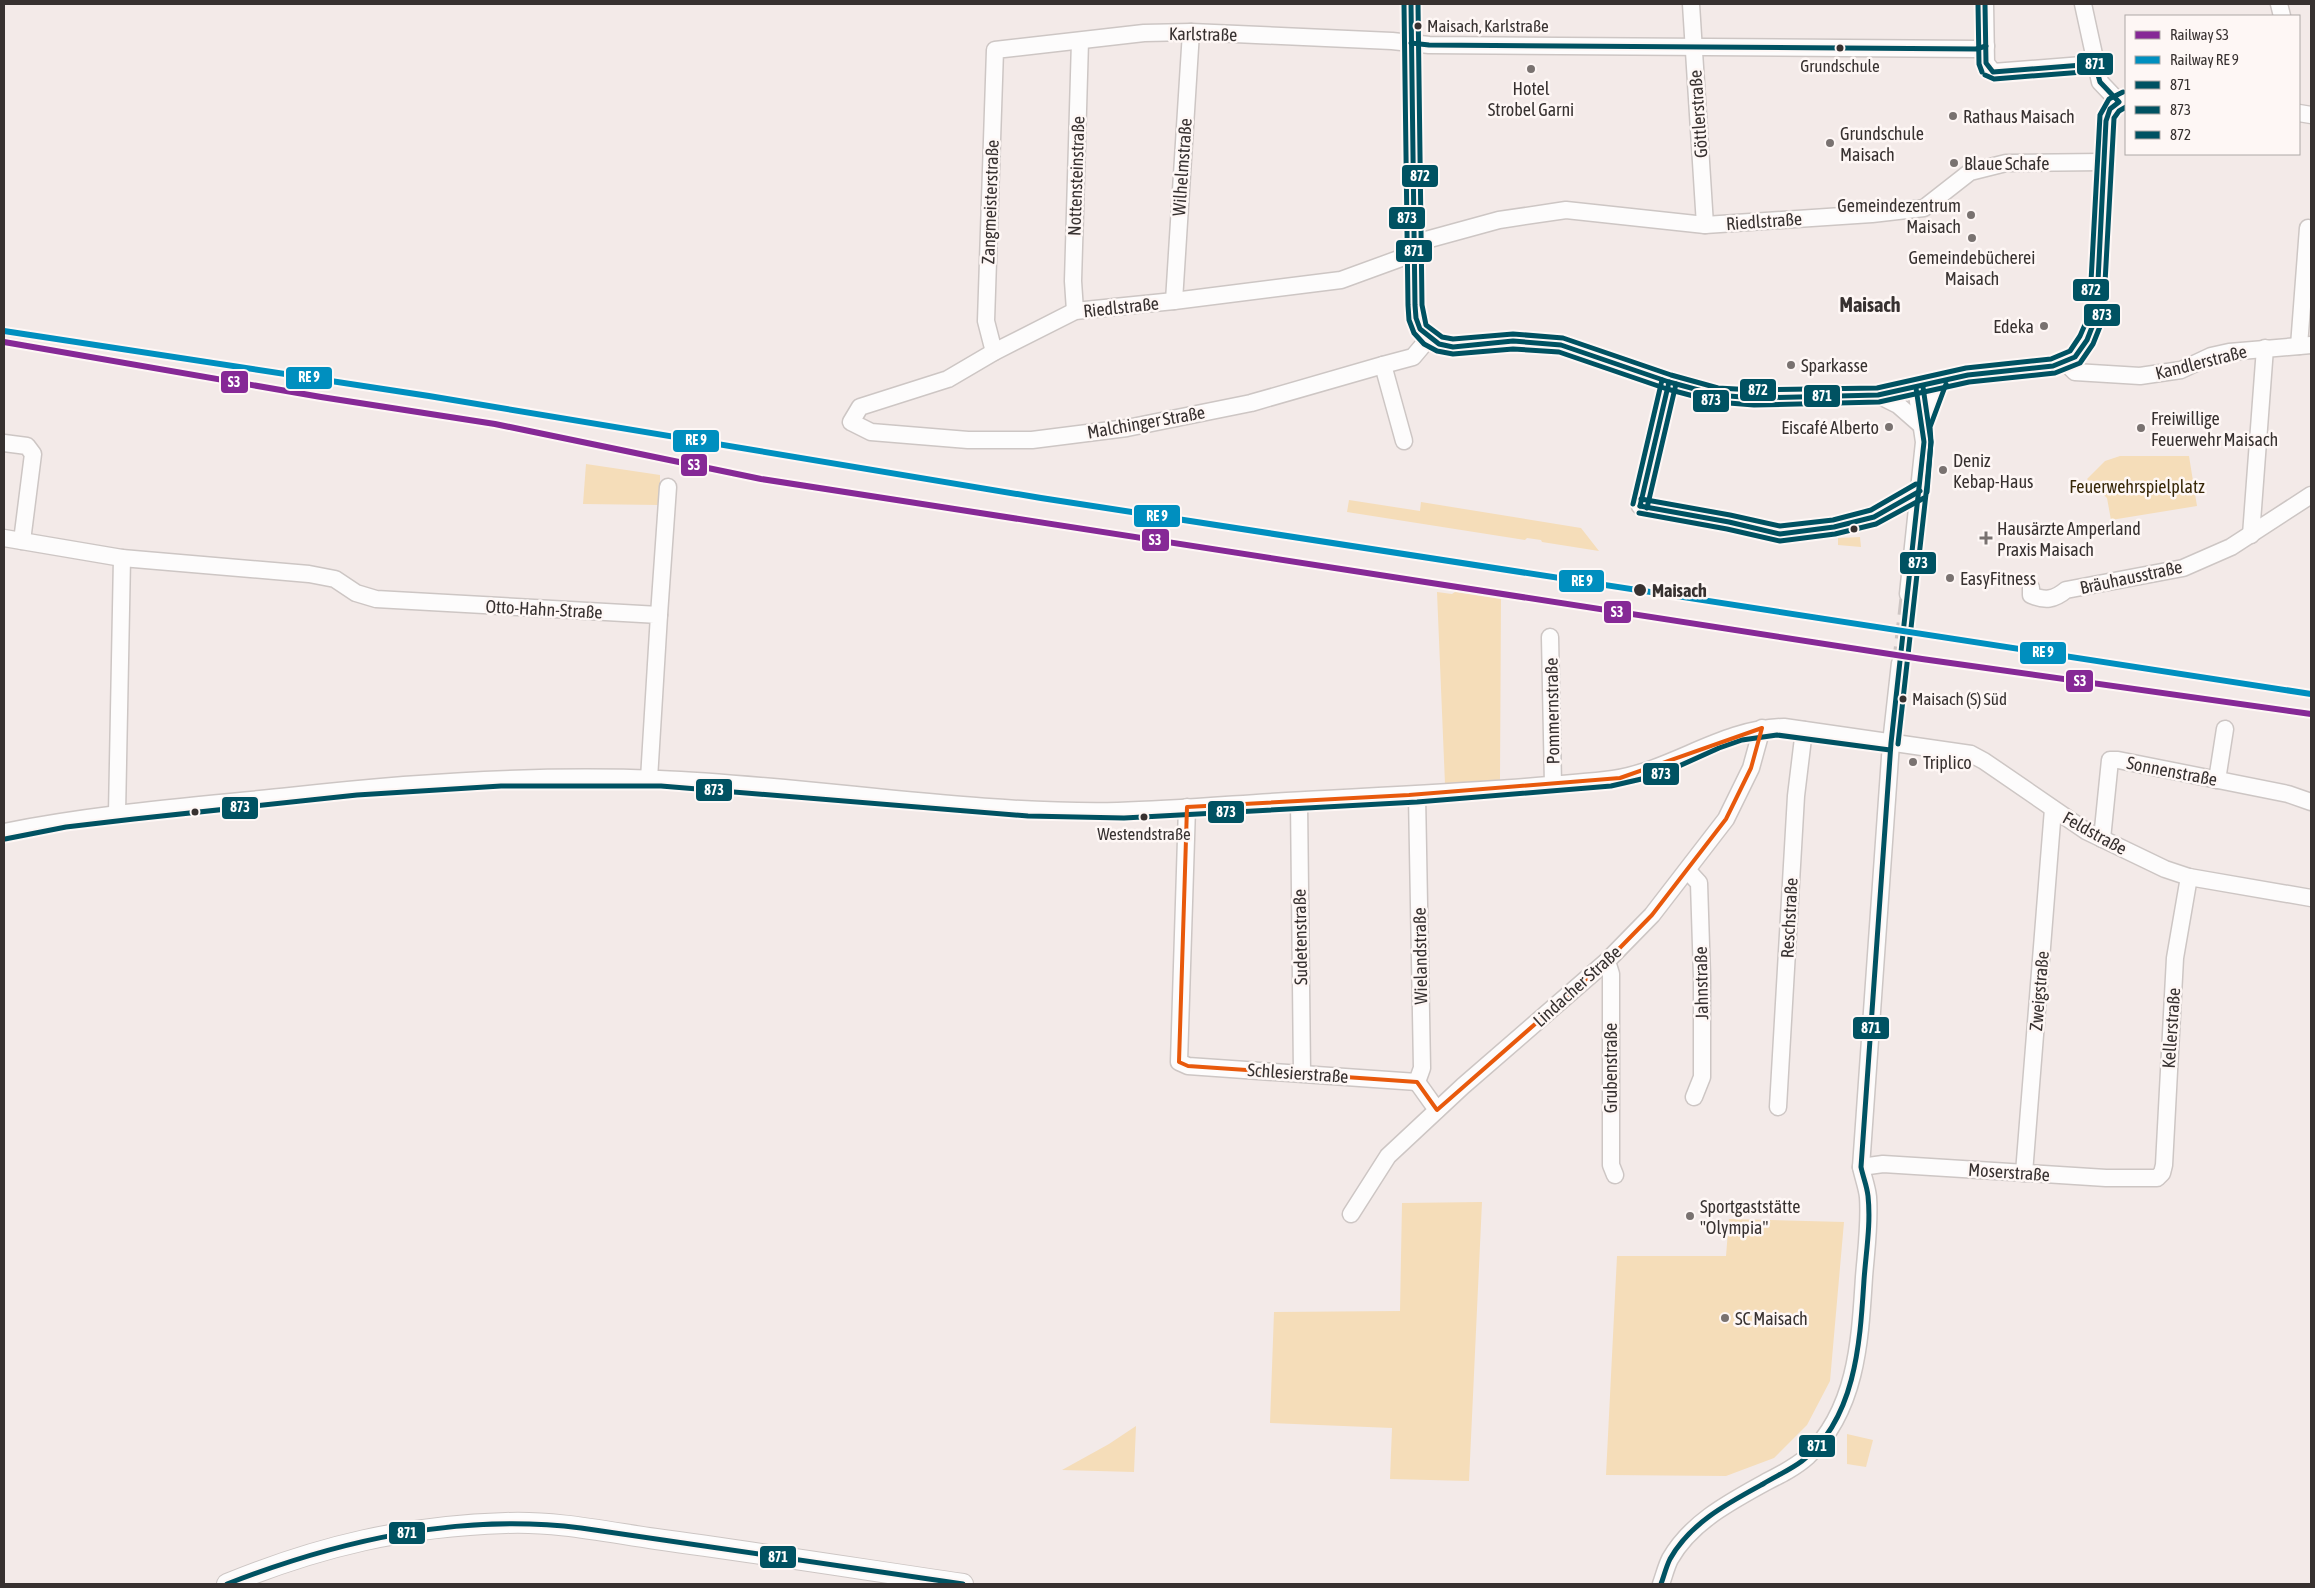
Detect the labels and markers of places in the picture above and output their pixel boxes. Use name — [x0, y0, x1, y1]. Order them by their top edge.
place label: Maisach, Karlstraße — [1427, 16, 1549, 36]
marker: Maisach, Karlstraße — [1413, 21, 1423, 31]
marker: Grundschule — [1835, 43, 1845, 53]
place label: Grundschule — [1800, 56, 1880, 76]
marker: Hotel Strobel Garni — [1525, 63, 1537, 75]
place label: Hotel Strobel Garni — [1488, 78, 1574, 120]
place label: Rathaus Maisach — [1963, 106, 2075, 127]
marker: Rathaus Maisach — [1947, 110, 1959, 122]
place label: Grundschule Maisach — [1840, 123, 1924, 165]
marker: Grundschule Maisach — [1824, 137, 1836, 149]
place label: Blaue Schafe — [1964, 153, 2049, 174]
marker: Blaue Schafe — [1948, 157, 1960, 169]
place label: Gemeindezentrum Maisach — [1837, 195, 1961, 237]
marker: Gemeindezentrum Maisach — [1965, 209, 1977, 221]
marker: Gemeindebücherei Maisach — [1966, 232, 1978, 244]
place label: Gemeindebücherei Maisach — [1909, 247, 2035, 289]
place label: Edeka — [1993, 316, 2034, 337]
marker: Edeka — [2038, 320, 2050, 332]
place label: Sparkasse — [1801, 355, 1868, 376]
marker: Sparkasse — [1785, 359, 1797, 371]
place label: Freiwillige Feuerwehr Maisach — [2151, 408, 2278, 450]
place label: Eiscafé Alberto — [1781, 417, 1879, 438]
marker: Eiscafé Alberto — [1883, 421, 1895, 433]
marker: Freiwillige Feuerwehr Maisach — [2135, 422, 2147, 434]
place label: Deniz Kebap-Haus — [1953, 450, 2033, 492]
marker: Deniz Kebap-Haus — [1937, 464, 1949, 476]
place label: Hausärzte Amperland Praxis Maisach — [1997, 518, 2141, 560]
unlabelled marker — [1849, 524, 1859, 534]
marker: Hausärzte Amperland Praxis Maisach — [1979, 531, 1993, 545]
place label: EasyFitness — [1960, 568, 2036, 589]
marker: EasyFitness — [1944, 572, 1956, 584]
place label: Maisach — [1652, 580, 1707, 601]
marker: Maisach — [1632, 582, 1648, 598]
place label: Maisach (S) Süd — [1912, 689, 2007, 709]
marker: Maisach (S) Süd — [1898, 694, 1908, 704]
place label: Triplico — [1923, 752, 1972, 773]
marker: Triplico — [1907, 756, 1919, 768]
unlabelled marker — [190, 807, 200, 817]
marker: Westendstraße — [1139, 812, 1149, 822]
place label: Westendstraße — [1097, 824, 1191, 844]
place label: Sportgaststätte "Olympia" — [1700, 1196, 1800, 1238]
marker: Sportgaststätte "Olympia" — [1684, 1210, 1696, 1222]
place label: SC Maisach — [1735, 1308, 1808, 1329]
marker: SC Maisach — [1719, 1312, 1731, 1324]

